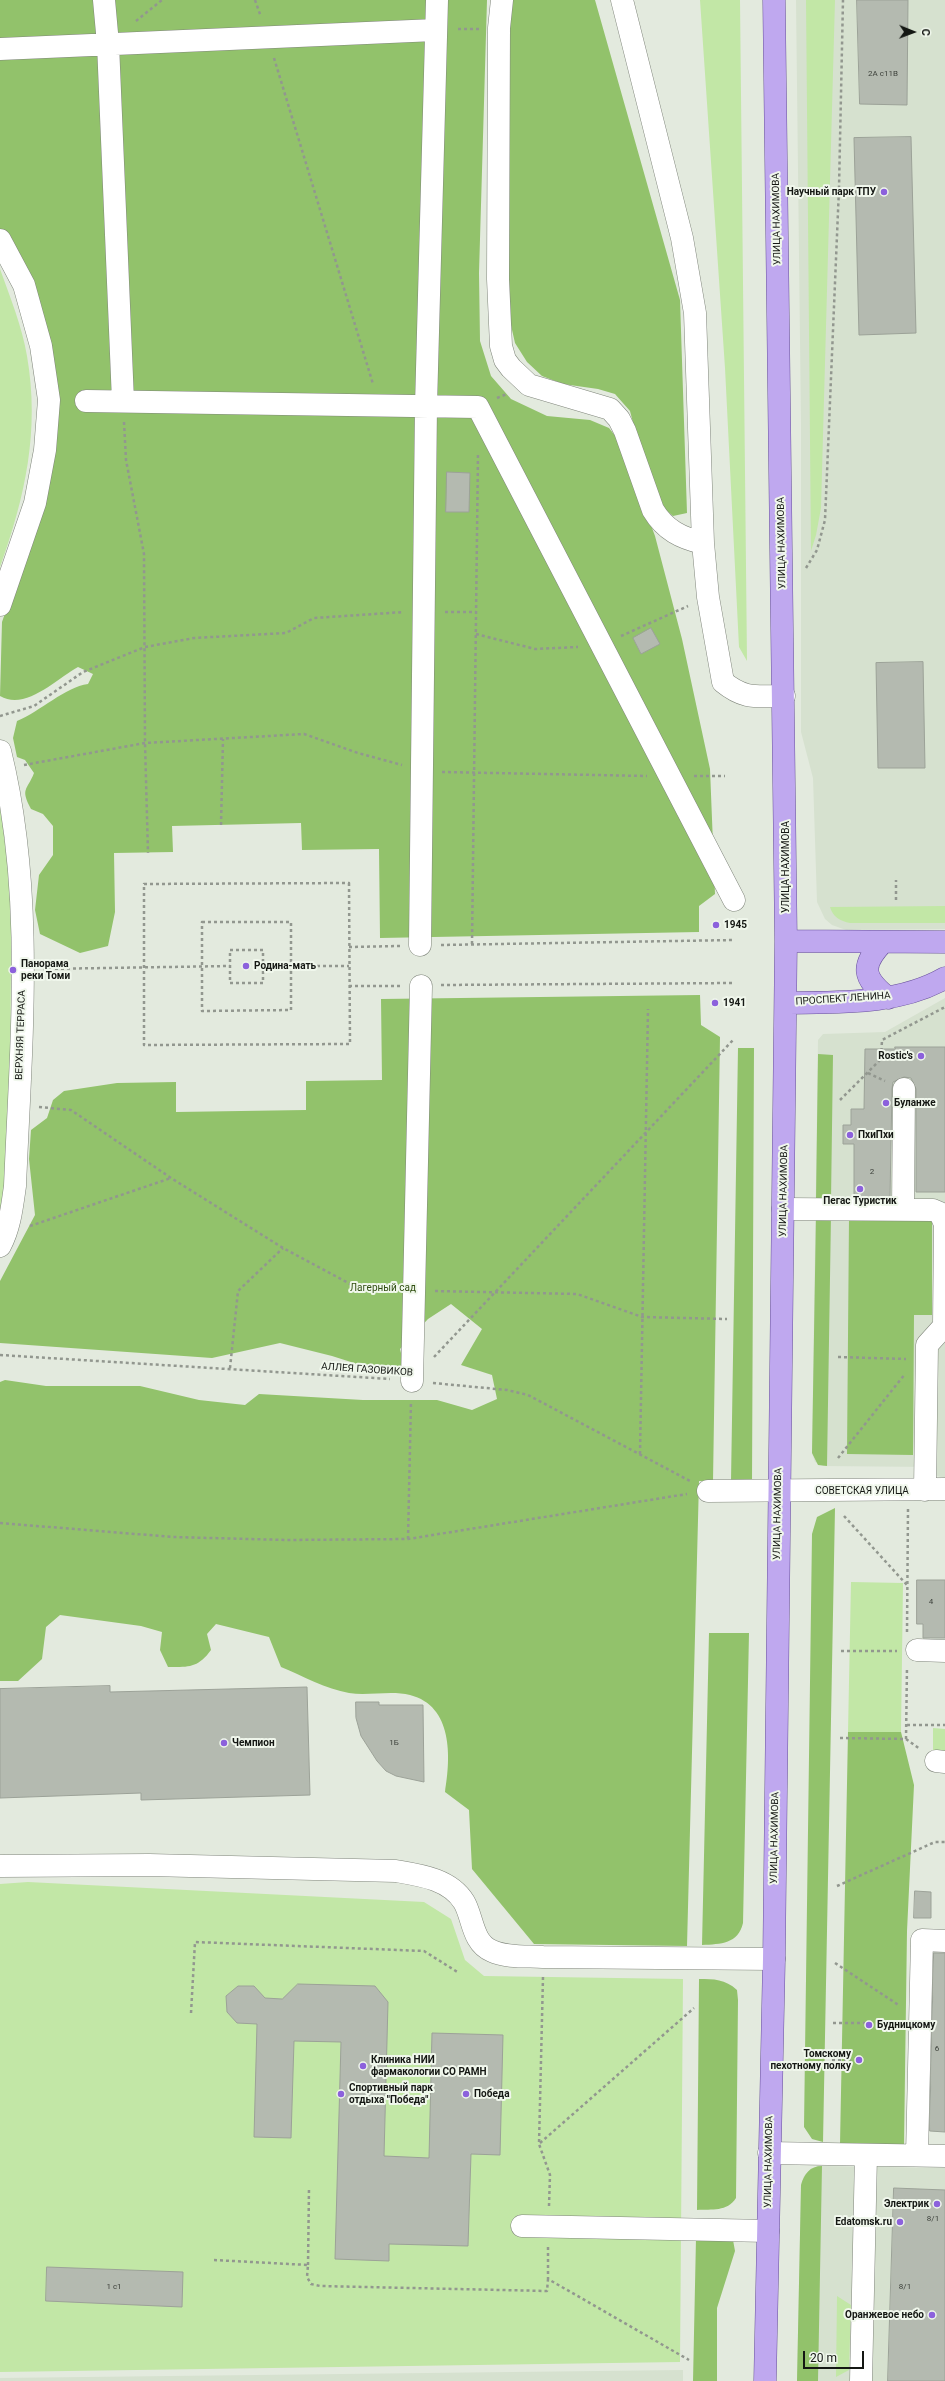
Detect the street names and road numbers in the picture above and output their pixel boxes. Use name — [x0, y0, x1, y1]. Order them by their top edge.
street label: УЛИЦА НАХИМОВА — [770, 173, 784, 265]
street label: УЛИЦА НАХИМОВА — [775, 497, 789, 589]
street label: УЛИЦА НАХИМОВА — [780, 821, 792, 913]
street label: ВЕРХНЯЯ ТЕРРАСА — [13, 990, 29, 1080]
street label: ПРОСПЕКТ ЛЕНИНА — [795, 990, 891, 1008]
street label: УЛИЦА НАХИМОВА — [777, 1145, 791, 1237]
street label: АЛЛЕЯ ГАЗОВИКОВ — [321, 1361, 413, 1379]
street label: УЛИЦА НАХИМОВА — [771, 1468, 785, 1560]
street label: СОВЕТСКАЯ УЛИЦА — [815, 1485, 909, 1497]
street label: УЛИЦА НАХИМОВА — [768, 1792, 782, 1884]
street label: УЛИЦА НАХИМОВА — [762, 2116, 776, 2208]

